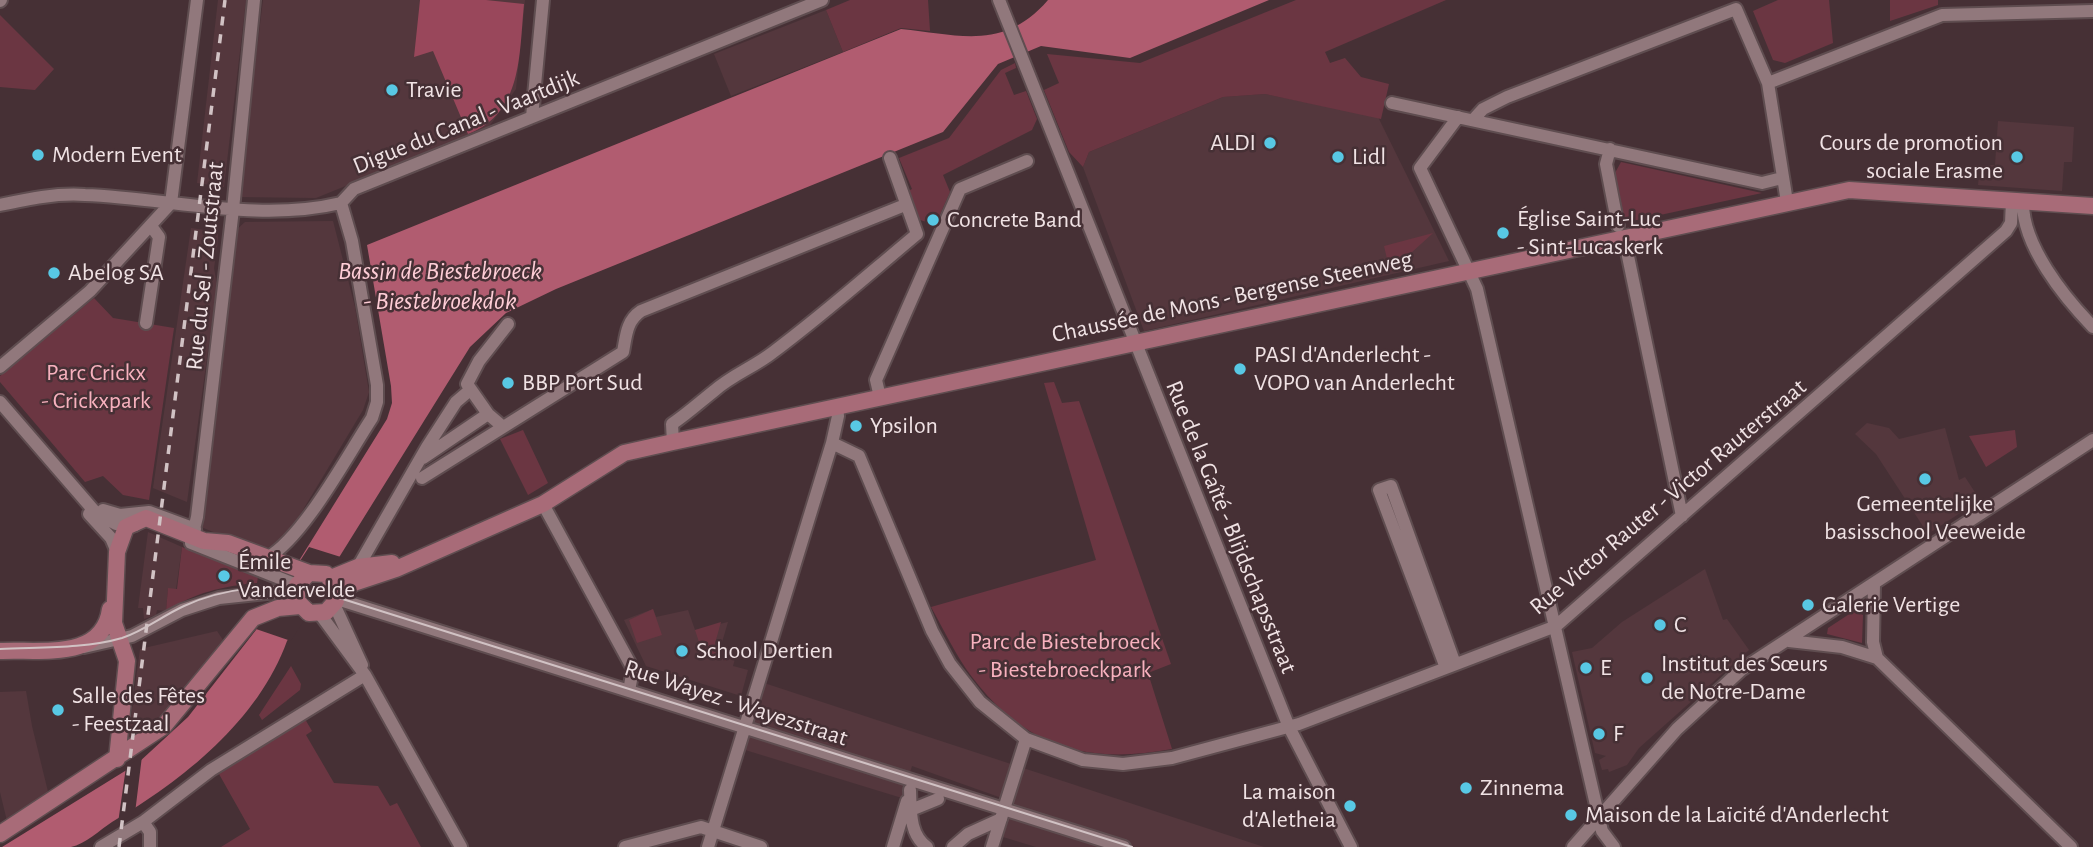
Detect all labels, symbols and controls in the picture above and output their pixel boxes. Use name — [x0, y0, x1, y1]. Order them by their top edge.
street label: Digue du Canal - Vaartdijk — [349, 63, 583, 181]
place label: Travie — [406, 76, 462, 104]
marker: Travie — [384, 82, 400, 98]
place label: ALDI — [1210, 129, 1256, 157]
place label: Cours de promotion sociale Erasme — [1820, 129, 2003, 185]
marker: ALDI — [1262, 135, 1278, 151]
place label: Modern Event — [52, 141, 182, 169]
place label: Lidl — [1352, 143, 1386, 171]
marker: Modern Event — [30, 147, 46, 163]
marker: Lidl — [1330, 149, 1346, 165]
marker: Cours de promotion sociale Erasme — [2009, 149, 2025, 165]
street label: Rue du Sel - Zoutstraat — [180, 160, 230, 372]
place label: Église Saint-Luc - Sint-Lucaskerk — [1517, 205, 1663, 261]
place label: Concrete Band — [947, 206, 1082, 234]
marker: Concrete Band — [925, 212, 941, 228]
marker: Église Saint-Luc - Sint-Lucaskerk — [1495, 225, 1511, 241]
street label: Chaussée de Mons - Bergense Steenweg — [1049, 245, 1415, 349]
water label: Bassin de Biestebroeck - Biestebroekdok — [338, 255, 542, 316]
place label: Abelog SA — [68, 259, 164, 287]
marker: Abelog SA — [46, 265, 62, 281]
place label: PASI d'Anderlecht - VOPO van Anderlecht — [1254, 341, 1455, 397]
park label: Parc Crickx - Crickxpark — [41, 359, 151, 415]
marker: PASI d'Anderlecht - VOPO van Anderlecht — [1232, 361, 1248, 377]
place label: BBP Port Sud — [522, 369, 643, 397]
street label: Rue Victor Rauter - Victor Rauterstraat — [1524, 373, 1812, 621]
marker: BBP Port Sud — [500, 375, 516, 391]
street label: Rue de la Gaîté - Blijdschapsstraat — [1159, 376, 1303, 678]
place label: Ypsilon — [870, 412, 938, 440]
marker: Ypsilon — [848, 418, 864, 434]
marker: Gemeentelijke basisschool Veeweide — [1917, 471, 1933, 487]
place label: Gemeentelijke basisschool Veeweide — [1824, 490, 2026, 546]
place label: Émile Vandervelde — [238, 548, 355, 604]
marker: Émile Vandervelde — [216, 568, 232, 584]
place label: Galerie Vertige — [1822, 591, 1960, 619]
marker: Galerie Vertige — [1800, 597, 1816, 613]
place label: C — [1674, 611, 1686, 639]
marker: C — [1652, 617, 1668, 633]
park label: Parc de Biestebroeck - Biestebroeckpark — [970, 628, 1160, 684]
place label: School Dertien — [696, 637, 833, 665]
marker: School Dertien — [674, 643, 690, 659]
place label: Institut des Sœurs de Notre-Dame — [1661, 650, 1828, 706]
street label: Rue Wayez - Wayezstraat — [621, 653, 851, 753]
place label: E — [1600, 654, 1612, 682]
marker: E — [1578, 660, 1594, 676]
marker: Institut des Sœurs de Notre-Dame — [1639, 670, 1655, 686]
place label: Salle des Fêtes - Feestzaal — [72, 682, 205, 738]
marker: Salle des Fêtes - Feestzaal — [50, 702, 66, 718]
place label: F — [1613, 720, 1623, 748]
marker: F — [1591, 726, 1607, 742]
place label: Zinnema — [1480, 774, 1564, 802]
place label: La maison d'Aletheia — [1242, 778, 1336, 834]
marker: Zinnema — [1458, 780, 1474, 796]
marker: La maison d'Aletheia — [1342, 798, 1358, 814]
place label: Maison de la Laïcité d'Anderlecht — [1585, 801, 1889, 829]
marker: Maison de la Laïcité d'Anderlecht — [1563, 807, 1579, 823]

